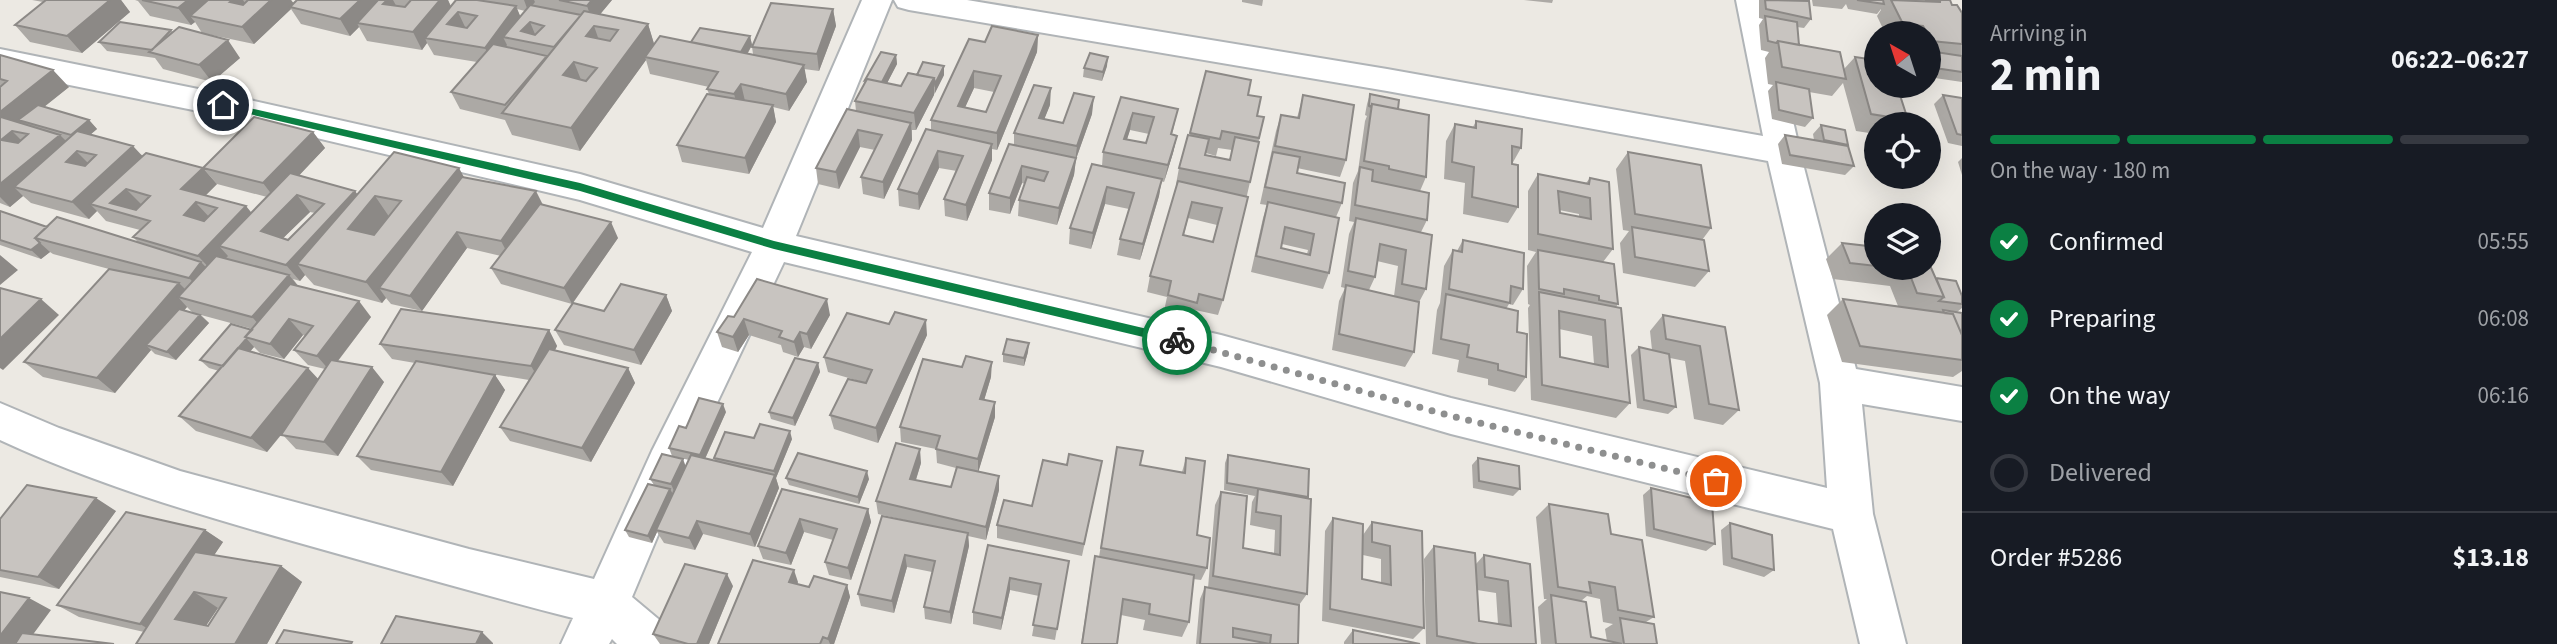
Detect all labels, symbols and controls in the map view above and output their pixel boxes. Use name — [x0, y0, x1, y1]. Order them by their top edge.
text: Arriving in — [1990, 17, 2088, 50]
north arrow — [1864, 21, 1941, 98]
map controls — [1864, 21, 1941, 280]
text: 06:22–06:27 — [2391, 41, 2529, 78]
text: 2 min — [1990, 43, 2102, 108]
pin — [193, 75, 253, 135]
icon: home — [204, 86, 242, 124]
button: locate — [1864, 112, 1941, 189]
text: On the way · 180 m — [1990, 154, 2170, 187]
button: layers — [1864, 203, 1941, 280]
icon: check — [1990, 223, 2028, 261]
text: Confirmed — [2049, 223, 2164, 260]
text: 05:55 — [2478, 225, 2529, 258]
icon: check — [1990, 300, 2028, 338]
text: Preparing — [2049, 300, 2155, 337]
text: 06:08 — [2478, 302, 2529, 335]
courier — [1142, 305, 1212, 375]
icon: bike — [1158, 321, 1196, 359]
icon: check — [1990, 377, 2028, 415]
text: On the way — [2049, 377, 2170, 414]
text: 06:16 — [2478, 379, 2529, 412]
pin — [1686, 451, 1746, 511]
text: Delivered — [2049, 454, 2152, 491]
icon: bag — [1697, 462, 1735, 500]
text: Order #5286 — [1990, 539, 2122, 576]
text: $13.18 — [2453, 539, 2529, 576]

